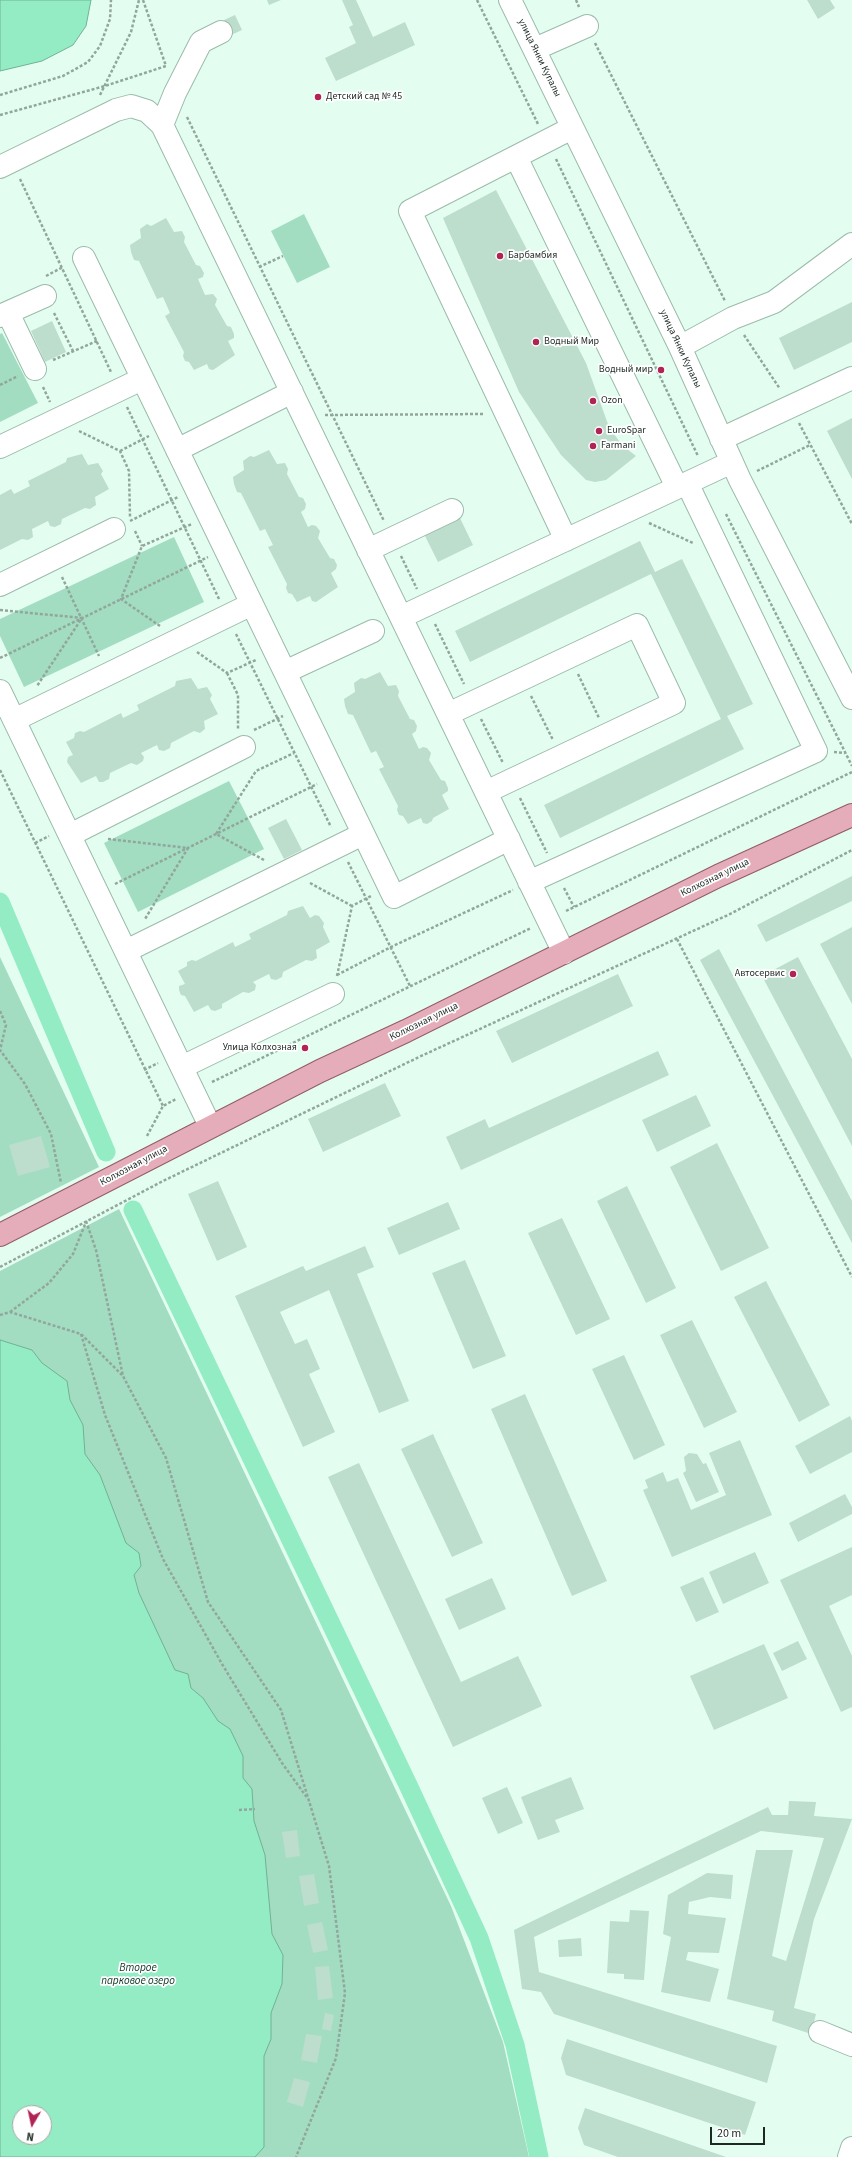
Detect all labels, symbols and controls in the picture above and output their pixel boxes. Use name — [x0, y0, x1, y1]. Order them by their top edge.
street label: улица Янки Купалы — [515, 17, 563, 99]
place label: Детский сад № 45 — [326, 91, 402, 103]
marker: Детский сад № 45 — [313, 92, 323, 102]
place label: Барбамбия — [508, 250, 557, 262]
marker: Барбамбия — [495, 251, 505, 261]
street label: улица Янки Купалы — [657, 308, 703, 390]
place label: Водный Мир — [544, 336, 599, 348]
marker: Водный Мир — [531, 337, 541, 347]
place label: Водный мир — [599, 364, 653, 376]
marker: Водный мир — [656, 365, 666, 375]
place label: Ozon — [601, 395, 623, 407]
marker: Ozon — [588, 396, 598, 406]
place label: EuroSpar — [607, 425, 646, 437]
marker: EuroSpar — [594, 426, 604, 436]
place label: Farmani — [601, 440, 635, 452]
marker: Farmani — [588, 441, 598, 451]
street label: Колхозная улица — [679, 856, 751, 900]
place label: Автосервис — [735, 968, 785, 980]
marker: Автосервис — [788, 969, 798, 979]
street label: Колхозная улица — [388, 1000, 460, 1044]
place label: Улица Колхозная — [223, 1042, 297, 1054]
marker: Улица Колхозная — [300, 1043, 310, 1053]
street label: Колхозная улица — [98, 1143, 170, 1189]
water label: Второе парковое озеро — [101, 1962, 175, 1988]
north arrow — [12, 2105, 52, 2145]
scale bar — [712, 2119, 767, 2145]
text: 20 m — [717, 2125, 741, 2142]
text: N — [25, 2128, 35, 2144]

